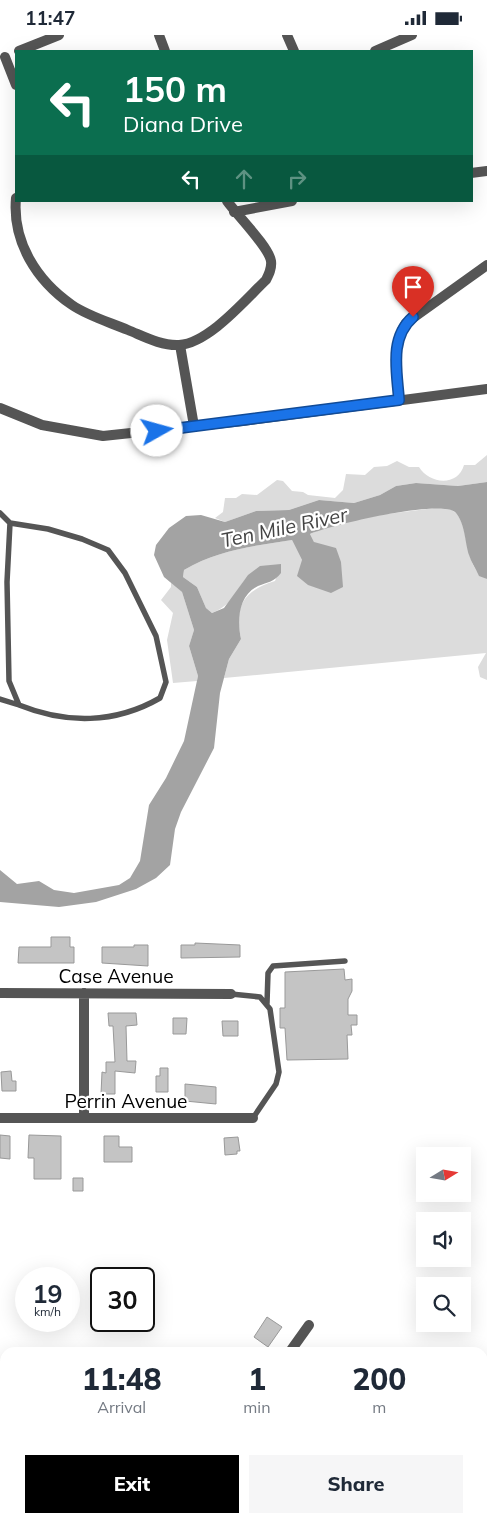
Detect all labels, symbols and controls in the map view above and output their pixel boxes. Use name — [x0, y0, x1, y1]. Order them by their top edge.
text: 11:47 — [25, 6, 75, 30]
text: 150 m — [123, 67, 227, 111]
icon: left — [40, 70, 105, 135]
text: Diana Drive — [123, 110, 243, 138]
icon: left — [177, 165, 205, 193]
icon: ahead — [230, 165, 258, 193]
icon: right — [283, 165, 311, 193]
pin — [392, 266, 434, 317]
icon: arrive — [399, 273, 427, 301]
position arrow — [130, 404, 182, 456]
water label: Ten Mile River — [219, 501, 350, 553]
street label: Case Avenue — [59, 964, 174, 988]
street label: Perrin Avenue — [65, 1089, 187, 1113]
north arrow — [416, 1147, 471, 1203]
map controls — [416, 1147, 471, 1332]
button: sound — [416, 1212, 471, 1267]
speed limit sign: 30 — [90, 1267, 155, 1332]
button: search — [416, 1277, 471, 1332]
text: 19 — [32, 1278, 63, 1309]
text: km/h — [34, 1304, 61, 1319]
text: 11:48 — [82, 1360, 162, 1398]
text: 1 — [248, 1360, 266, 1398]
text: 200 — [352, 1360, 406, 1398]
text: Arrival — [97, 1397, 146, 1417]
text: min — [243, 1397, 271, 1417]
text: m — [372, 1397, 386, 1417]
button: Exit — [25, 1455, 239, 1513]
button: Share — [249, 1455, 463, 1513]

